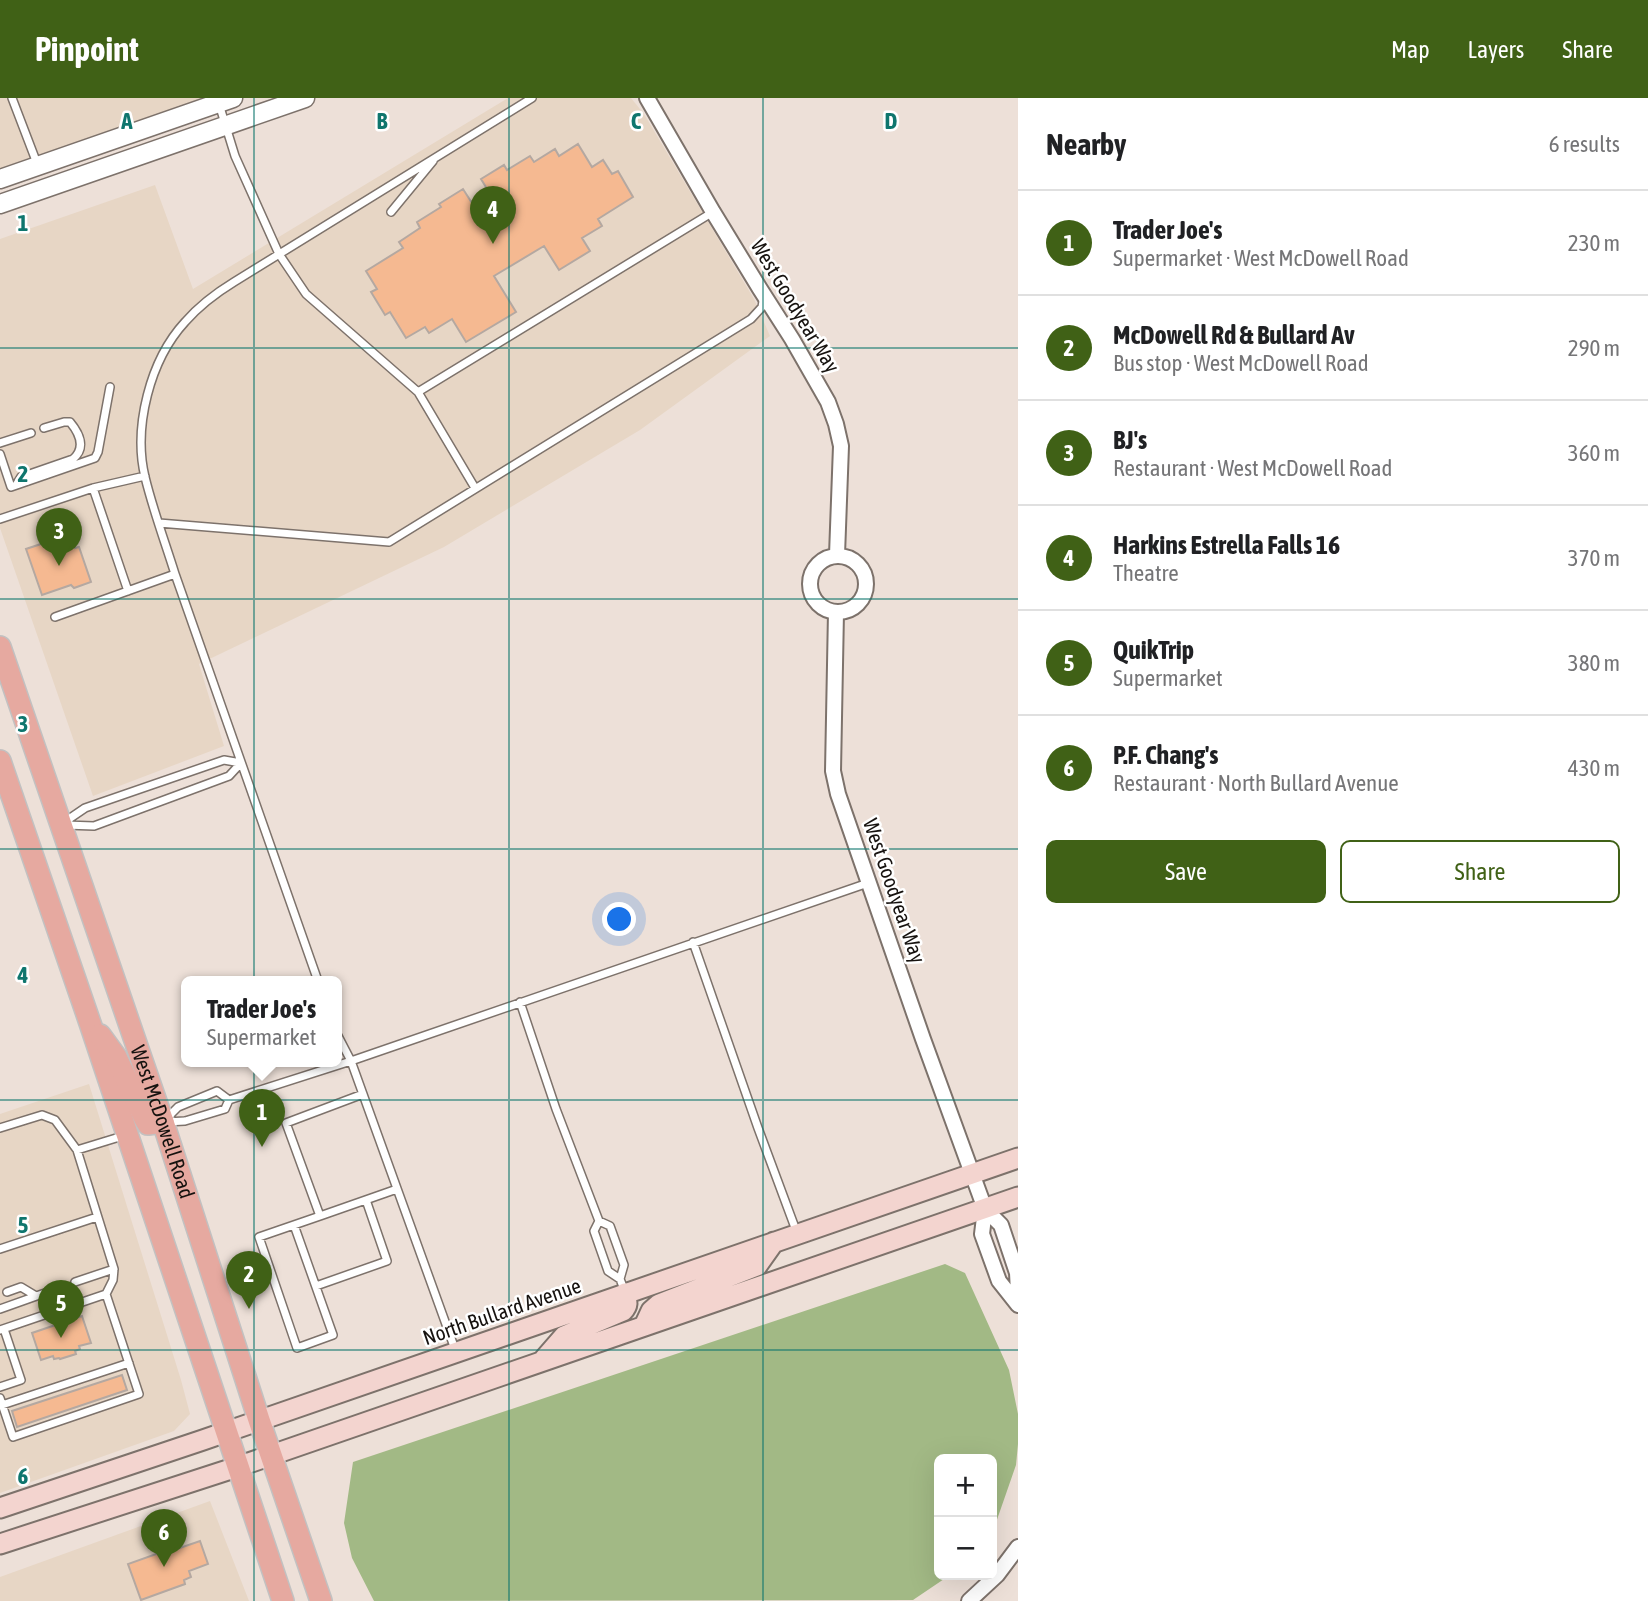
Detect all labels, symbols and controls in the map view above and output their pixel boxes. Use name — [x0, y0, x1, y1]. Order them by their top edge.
text: Pinpoint — [35, 30, 139, 68]
text: Map — [1391, 36, 1430, 63]
text: Layers — [1468, 36, 1524, 63]
text: Share — [1562, 36, 1613, 63]
text: A — [120, 108, 133, 134]
text: B — [377, 108, 388, 134]
text: C — [631, 108, 642, 134]
text: D — [885, 108, 898, 134]
text: Nearby — [1046, 127, 1126, 161]
text: 6 results — [1549, 131, 1620, 157]
pin: 4 — [470, 186, 516, 244]
text: 1 — [18, 210, 29, 236]
text: Trader Joe's — [1113, 215, 1222, 245]
text: 1 — [1064, 230, 1074, 256]
text: 230 m — [1568, 230, 1620, 256]
street label: West Goodyear Way — [747, 235, 845, 377]
text: Supermarket · West McDowell Road — [1113, 245, 1409, 271]
text: McDowell Rd & Bullard Av — [1113, 320, 1355, 350]
text: 2 — [1064, 335, 1074, 361]
text: 290 m — [1568, 335, 1620, 361]
text: Bus stop · West McDowell Road — [1113, 350, 1369, 376]
text: BJ's — [1113, 425, 1147, 455]
text: 3 — [1064, 440, 1074, 466]
text: 360 m — [1568, 440, 1620, 466]
text: Restaurant · West McDowell Road — [1113, 455, 1392, 481]
text: 2 — [18, 461, 28, 487]
pin: 3 — [36, 508, 82, 566]
text: Harkins Estrella Falls 16 — [1113, 530, 1340, 560]
text: 4 — [1064, 545, 1074, 571]
text: 370 m — [1568, 545, 1620, 571]
text: Theatre — [1113, 560, 1179, 586]
text: QuikTrip — [1113, 635, 1194, 665]
text: 5 — [1064, 650, 1074, 676]
text: 380 m — [1568, 650, 1620, 676]
text: Supermarket — [1113, 665, 1223, 691]
text: 3 — [18, 711, 28, 737]
text: P.F. Chang's — [1113, 740, 1219, 770]
text: 6 — [1064, 755, 1074, 781]
text: 430 m — [1568, 755, 1620, 781]
text: Restaurant · North Bullard Avenue — [1113, 770, 1399, 796]
street label: West Goodyear Way — [859, 815, 931, 966]
button: Save — [1046, 840, 1326, 903]
button: Share — [1340, 840, 1620, 903]
your location — [602, 902, 636, 936]
text: 4 — [17, 962, 29, 988]
popup — [181, 976, 342, 1067]
text: Trader Joe's — [207, 994, 316, 1024]
text: Supermarket — [207, 1024, 316, 1050]
street label: West McDowell Road — [127, 1042, 200, 1201]
pin: 1 — [239, 1089, 285, 1147]
text: 5 — [18, 1212, 29, 1238]
pin: 2 — [226, 1251, 272, 1309]
street label: North Bullard Avenue — [420, 1273, 584, 1349]
pin: 5 — [38, 1280, 84, 1338]
map controls — [934, 1454, 997, 1580]
button: + — [934, 1454, 997, 1517]
text: 6 — [18, 1463, 29, 1489]
pin: 6 — [141, 1509, 187, 1567]
button: − — [934, 1517, 997, 1580]

